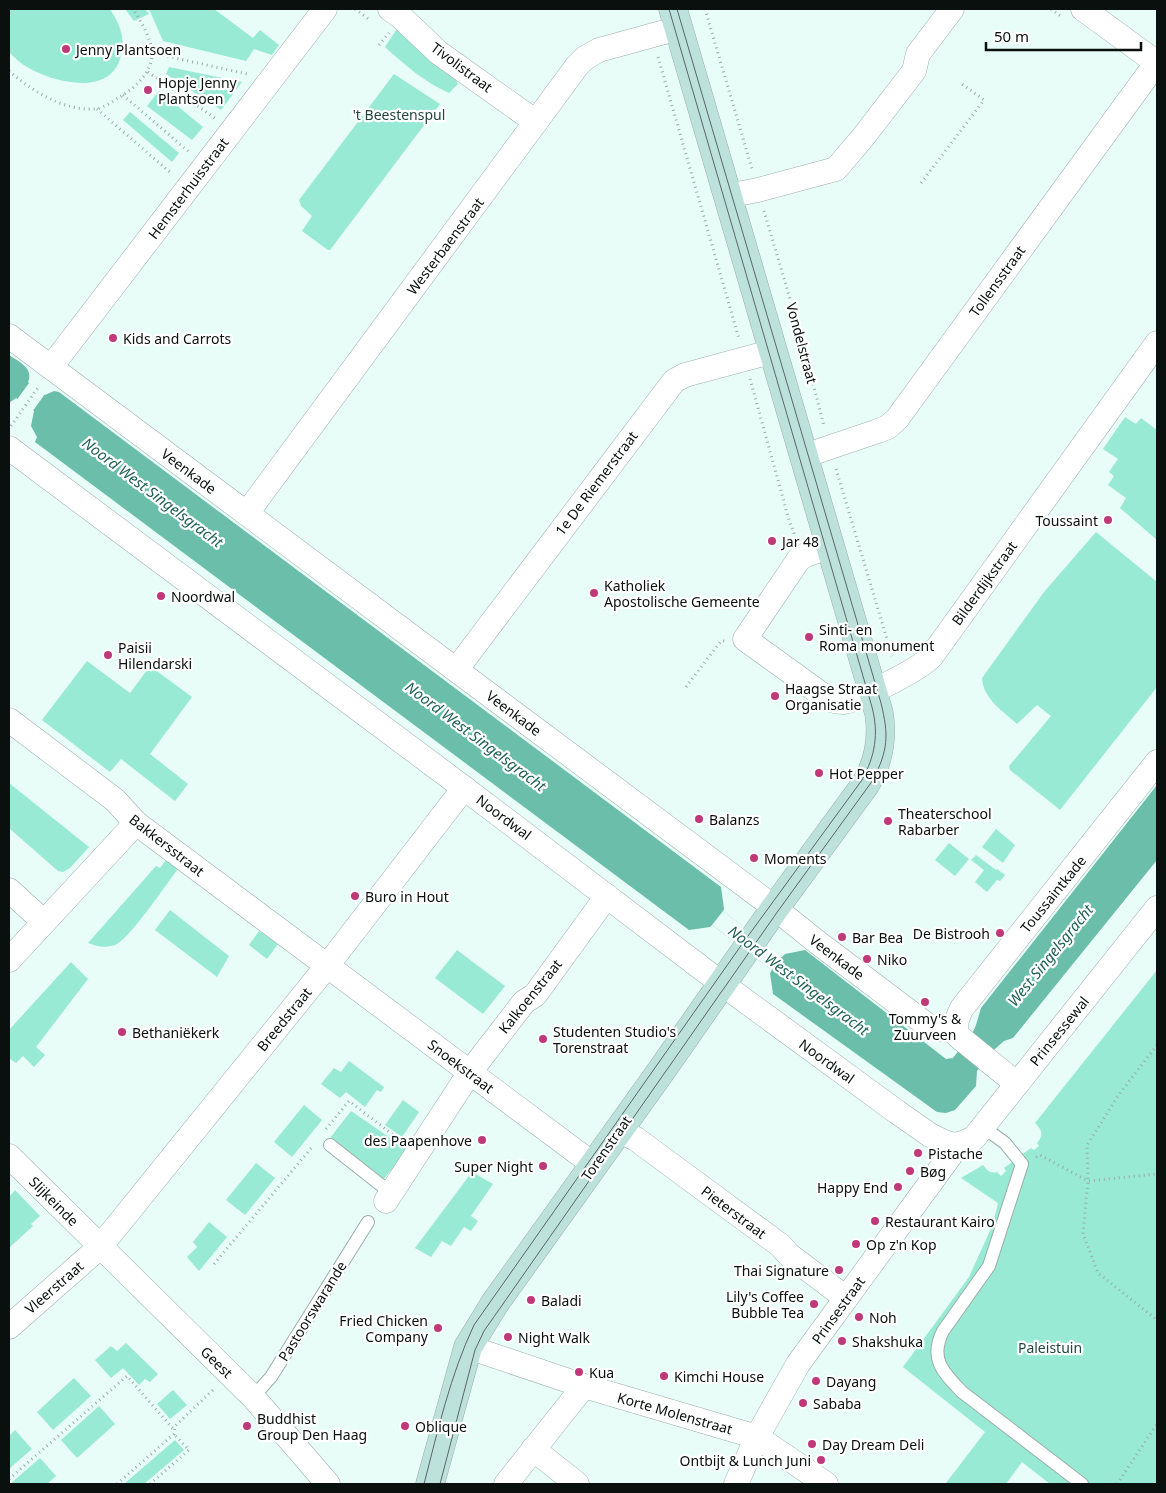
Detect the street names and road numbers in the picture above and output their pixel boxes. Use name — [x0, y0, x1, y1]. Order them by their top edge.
street label: Tivolistraat — [427, 38, 497, 96]
street label: Hemsterhuisstraat — [144, 133, 232, 243]
street label: Westerbaenstraat — [402, 194, 488, 298]
street label: Tollensstraat — [965, 242, 1029, 320]
street label: Vondelstraat — [782, 300, 822, 386]
street label: 1e De Riemerstraat — [550, 427, 642, 539]
street label: Veenkade — [158, 444, 221, 498]
street label: Bilderdijkstraat — [947, 537, 1021, 629]
street label: Veenkade — [483, 686, 546, 740]
street label: Noordwal — [473, 790, 535, 844]
street label: Bakkersstraat — [126, 810, 208, 880]
street label: Toussaintkade — [1016, 851, 1090, 937]
street label: Veenkade — [806, 930, 869, 984]
street label: Kalkoenstraat — [494, 955, 566, 1037]
street label: Breedstraat — [252, 983, 316, 1055]
street label: Prinsessewal — [1025, 992, 1093, 1070]
street label: Noordwal — [795, 1034, 859, 1088]
street label: Snoekstraat — [424, 1035, 498, 1097]
street label: Torenstraat — [577, 1112, 635, 1184]
street label: Slijkeinde — [25, 1172, 83, 1230]
street label: Pieterstraat — [698, 1181, 770, 1243]
street label: Vleerstraat — [21, 1256, 87, 1318]
street label: Pastoorswarande — [274, 1257, 351, 1365]
street label: Prinsestraat — [807, 1272, 869, 1348]
street label: Geest — [197, 1342, 237, 1382]
street label: Korte Molenstraat — [615, 1387, 735, 1439]

